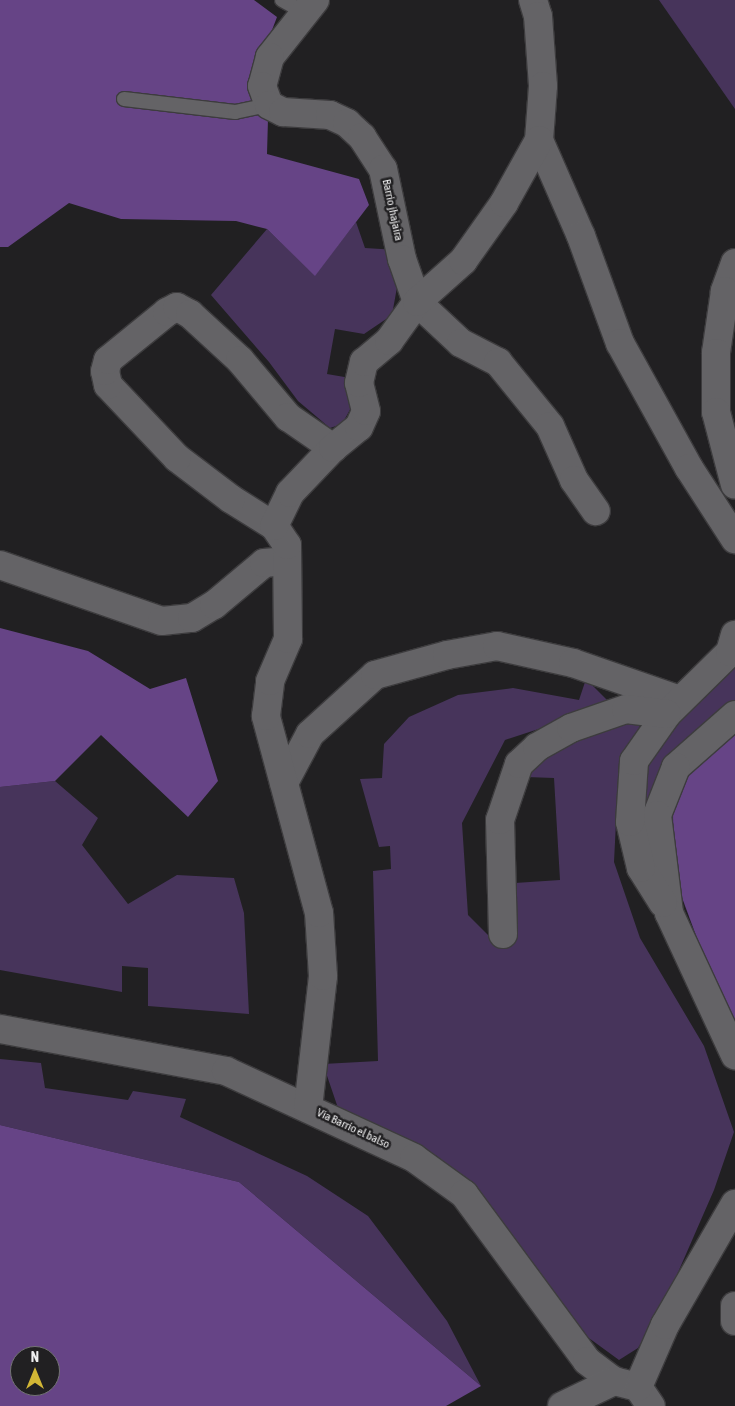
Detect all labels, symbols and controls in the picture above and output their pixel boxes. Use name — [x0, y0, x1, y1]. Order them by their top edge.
street label: Barrio jhajaira — [378, 178, 406, 242]
street label: Via Barrio el balso — [314, 1106, 392, 1152]
north arrow — [10, 1346, 60, 1396]
text: N — [31, 1349, 39, 1365]

